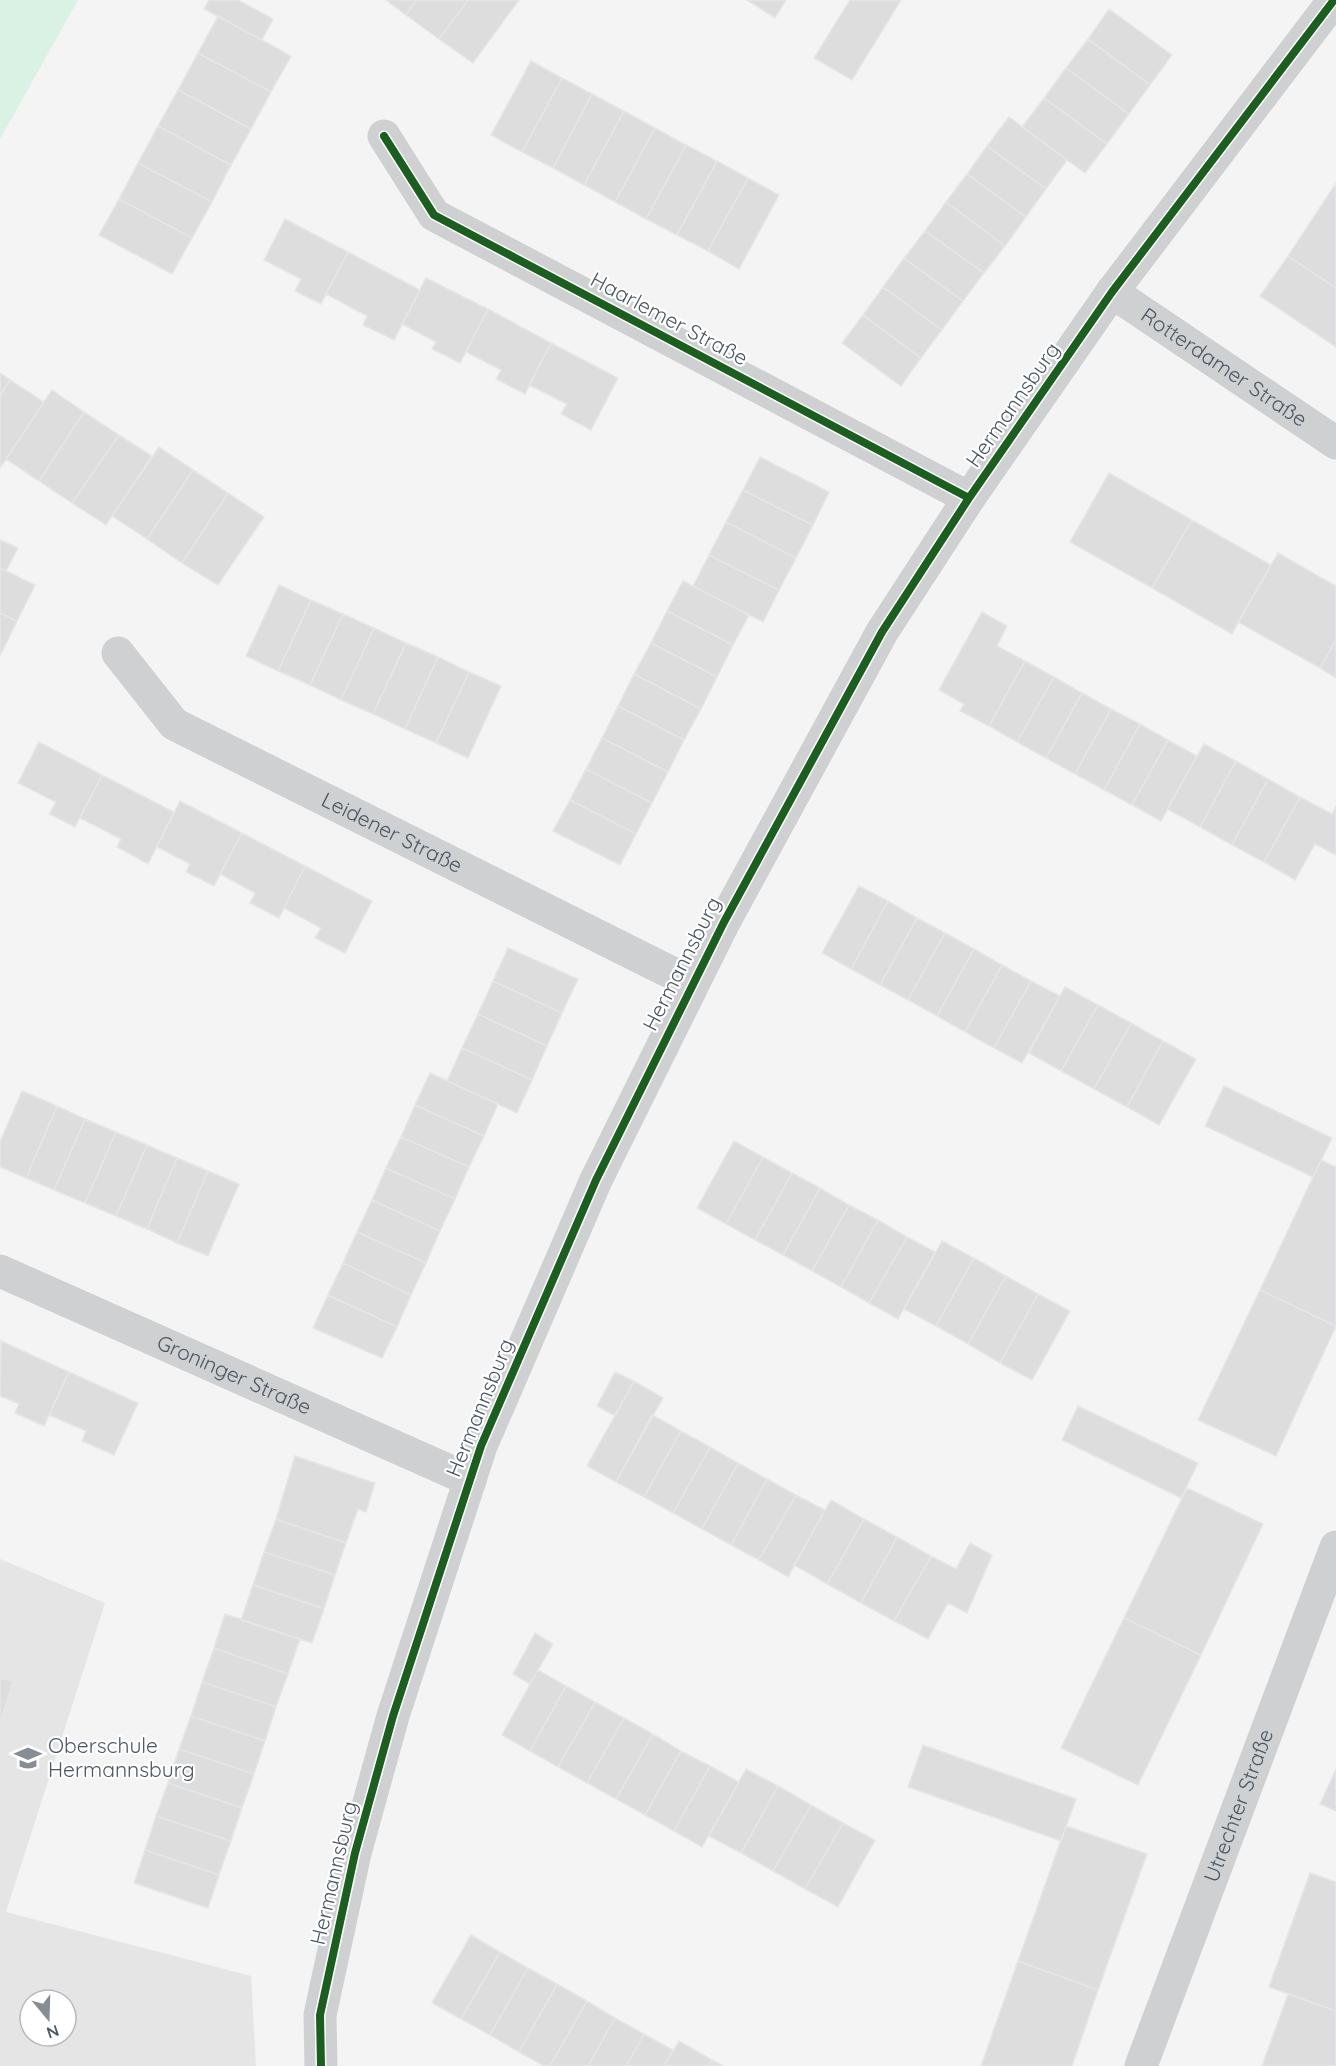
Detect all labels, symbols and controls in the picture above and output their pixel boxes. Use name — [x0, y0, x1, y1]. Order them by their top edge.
street label: Haarlemer Straße — [586, 266, 753, 371]
street label: Rotterdamer Straße — [1136, 301, 1313, 432]
street label: Hermannsburg — [959, 337, 1065, 472]
street label: Leidener Straße — [318, 786, 467, 878]
street label: Hermannsburg — [636, 892, 726, 1035]
street label: Groninger Straße — [153, 1328, 316, 1420]
street label: Hermannsburg — [440, 1335, 519, 1480]
street label: Utrechter Straße — [1197, 1725, 1278, 1885]
place label: Oberschule Hermannsburg — [48, 1732, 195, 1782]
school or university icon: Oberschule Hermannsburg — [13, 1743, 43, 1773]
street label: Hermannsburg — [304, 1798, 362, 1947]
north arrow — [18, 1988, 78, 2048]
text: N — [44, 2021, 62, 2044]

